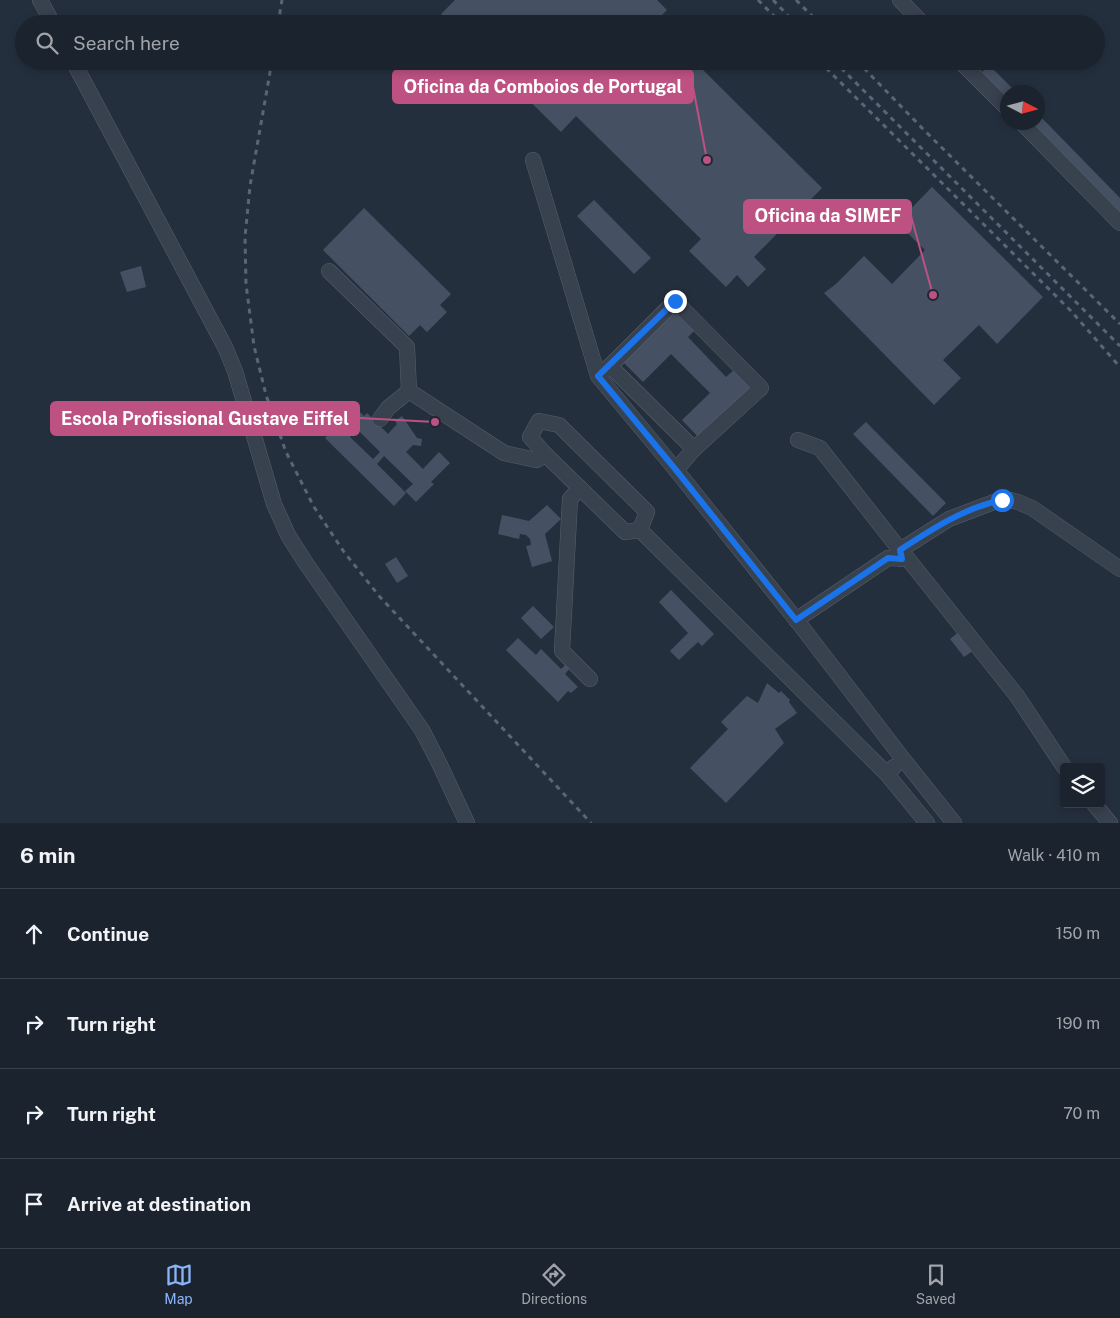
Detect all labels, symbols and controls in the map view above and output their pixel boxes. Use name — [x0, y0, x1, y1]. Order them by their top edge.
search box — [15, 15, 1105, 70]
icon: search — [33, 29, 61, 57]
text: Search here — [73, 32, 180, 54]
callout: Oficina da Comboios de Portugal — [393, 70, 693, 103]
text: Oficina da Comboios de Portugal — [404, 76, 683, 97]
north arrow — [1000, 85, 1045, 130]
callout: Oficina da SIMEF — [744, 200, 911, 233]
text: Oficina da SIMEF — [754, 205, 902, 226]
route end — [664, 290, 687, 313]
callout: Escola Profissional Gustave Eiffel — [51, 402, 359, 435]
text: Escola Profissional Gustave Eiffel — [61, 408, 349, 429]
route start — [991, 489, 1014, 512]
map controls — [1060, 763, 1105, 808]
button: layers — [1060, 763, 1105, 808]
text: 6 min — [20, 843, 76, 868]
text: Walk · 410 m — [1007, 846, 1100, 865]
icon: ahead — [20, 920, 48, 948]
text: Continue — [67, 923, 149, 945]
text: 150 m — [1056, 924, 1100, 943]
icon: right — [20, 1010, 48, 1038]
text: Turn right — [67, 1013, 156, 1035]
text: 190 m — [1056, 1014, 1100, 1033]
icon: right — [20, 1100, 48, 1128]
text: Turn right — [67, 1103, 156, 1125]
text: 70 m — [1063, 1104, 1100, 1123]
icon: arrive — [20, 1190, 48, 1218]
text: Arrive at destination — [67, 1193, 251, 1215]
tab: Map — [164, 1261, 193, 1307]
tab: Directions — [521, 1261, 587, 1307]
tab: Saved — [916, 1261, 956, 1307]

